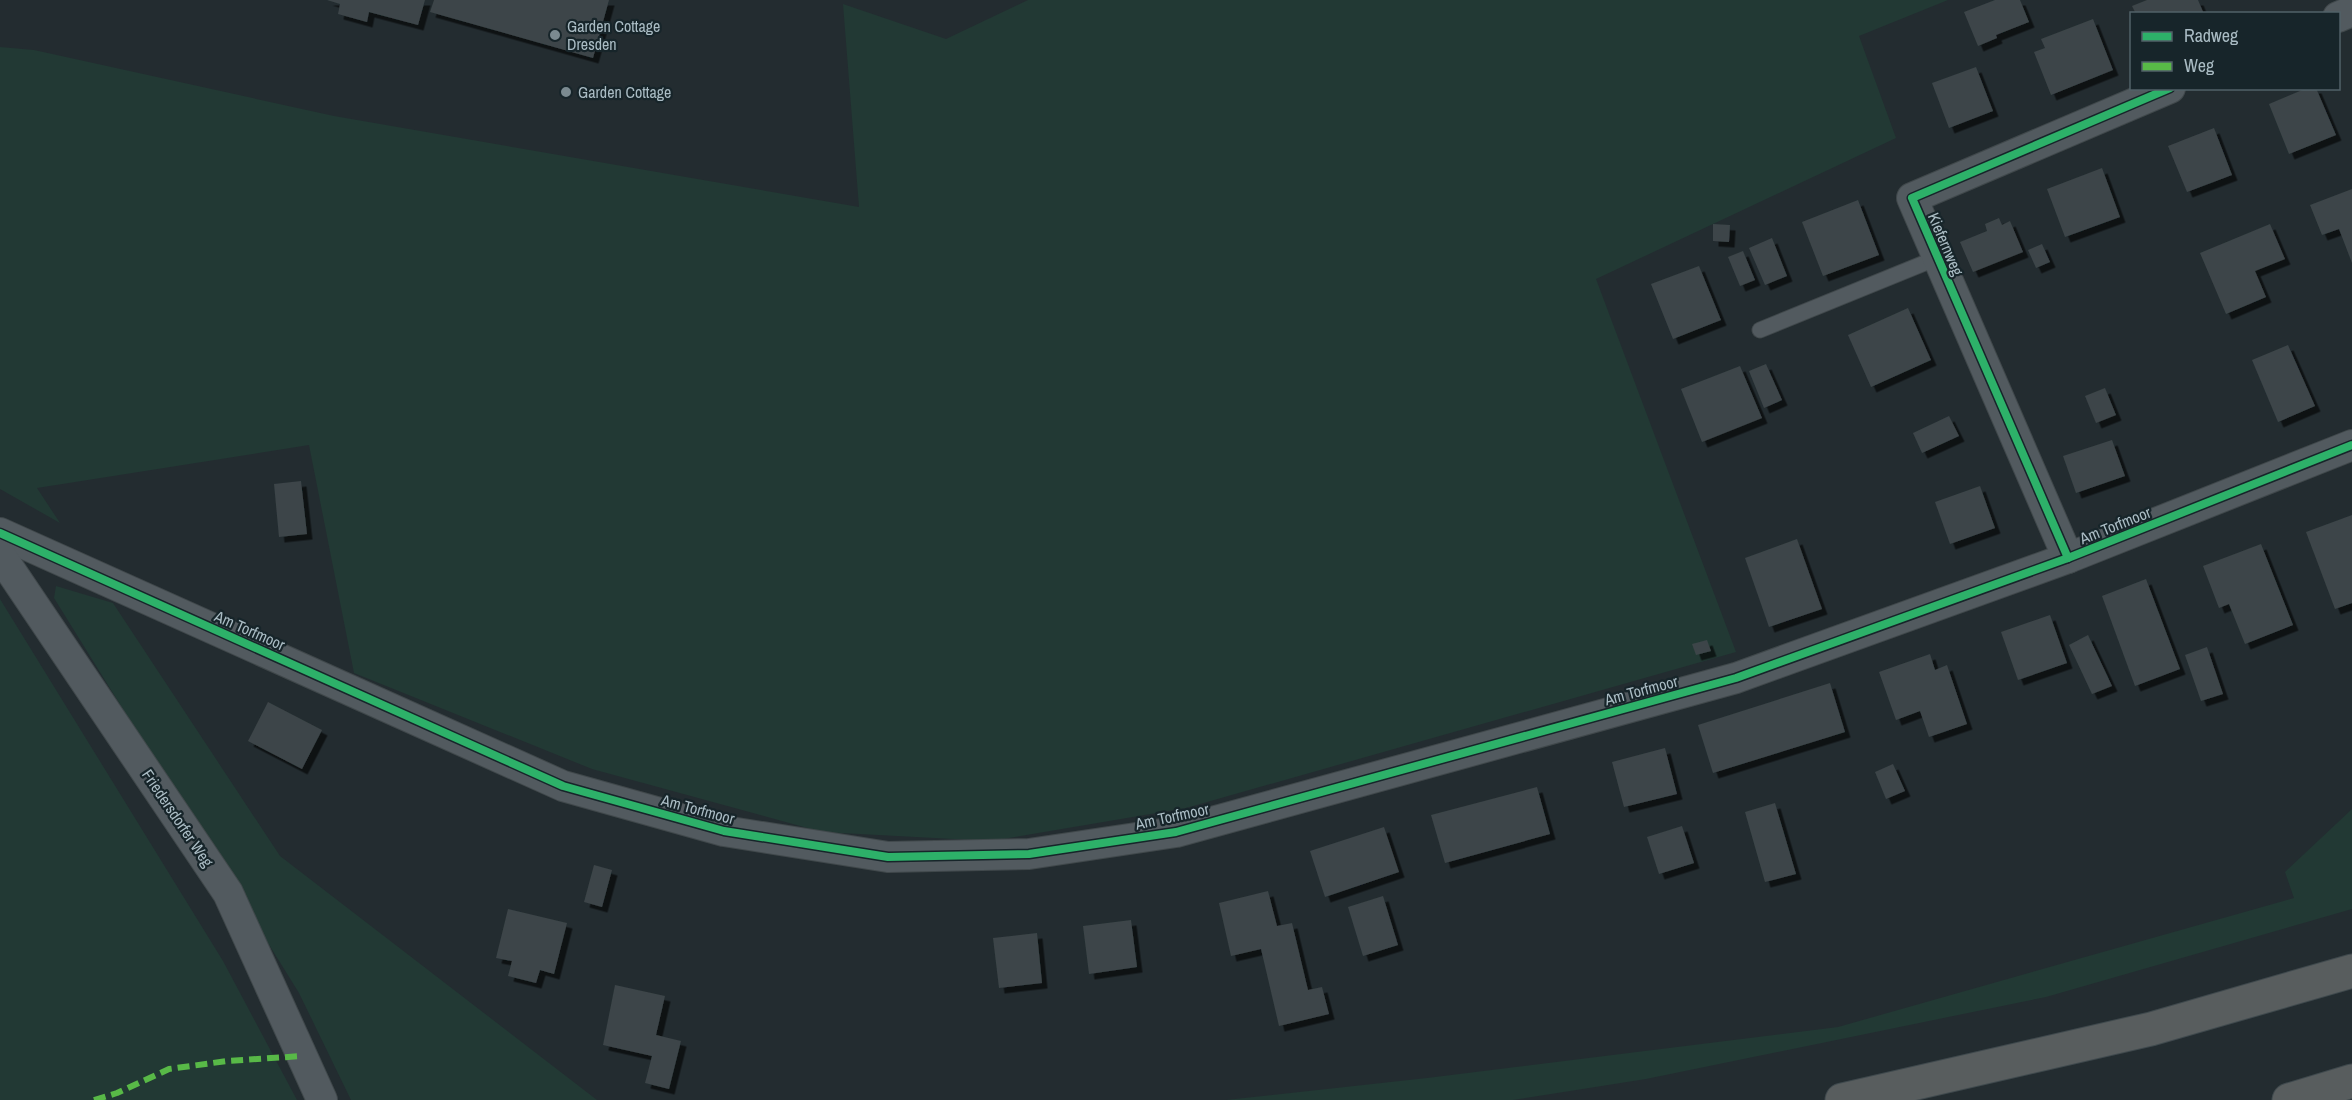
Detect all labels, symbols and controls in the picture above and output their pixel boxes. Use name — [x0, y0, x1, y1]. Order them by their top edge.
legend — [2130, 12, 2340, 90]
place label: Garden Cottage Dresden — [567, 15, 660, 55]
text: Radweg — [2184, 23, 2239, 48]
marker: Garden Cottage Dresden — [548, 28, 562, 42]
text: Weg — [2184, 53, 2215, 78]
place label: Garden Cottage — [578, 81, 671, 103]
marker: Garden Cottage — [559, 85, 573, 99]
street label: Kiefernweg — [1923, 209, 1969, 279]
street label: Am Torfmoor — [2075, 501, 2154, 550]
street label: Am Torfmoor — [210, 604, 289, 656]
street label: Am Torfmoor — [1601, 670, 1681, 711]
street label: Friedersdorfer Weg — [137, 765, 219, 872]
street label: Am Torfmoor — [658, 788, 738, 829]
street label: Am Torfmoor — [1132, 797, 1212, 835]

